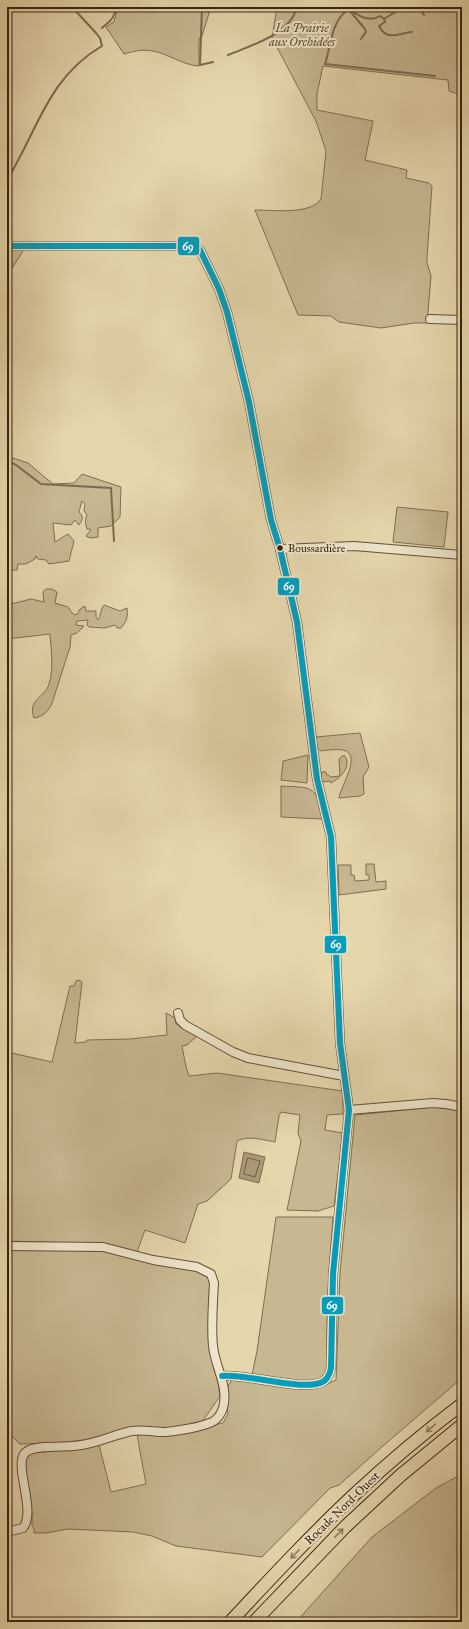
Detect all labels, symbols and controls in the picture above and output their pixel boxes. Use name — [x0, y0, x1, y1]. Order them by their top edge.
park label: La Prairie aux Orchidées — [268, 21, 336, 49]
line badge: 69 — [177, 236, 200, 256]
text: 69 — [182, 240, 194, 254]
place label: Boussardière — [288, 542, 346, 555]
marker: Boussardière — [275, 543, 285, 553]
line badge: 69 — [277, 577, 300, 596]
text: 69 — [283, 580, 295, 594]
line badge: 69 — [324, 935, 347, 954]
text: 69 — [330, 938, 342, 952]
line badge: 69 — [321, 1296, 344, 1315]
text: 69 — [326, 1299, 338, 1313]
one-way arrow — [426, 1423, 437, 1432]
street label: Rocade Nord-Ouest — [302, 1468, 383, 1547]
one-way arrow — [334, 1528, 344, 1538]
one-way arrow — [290, 1549, 300, 1559]

